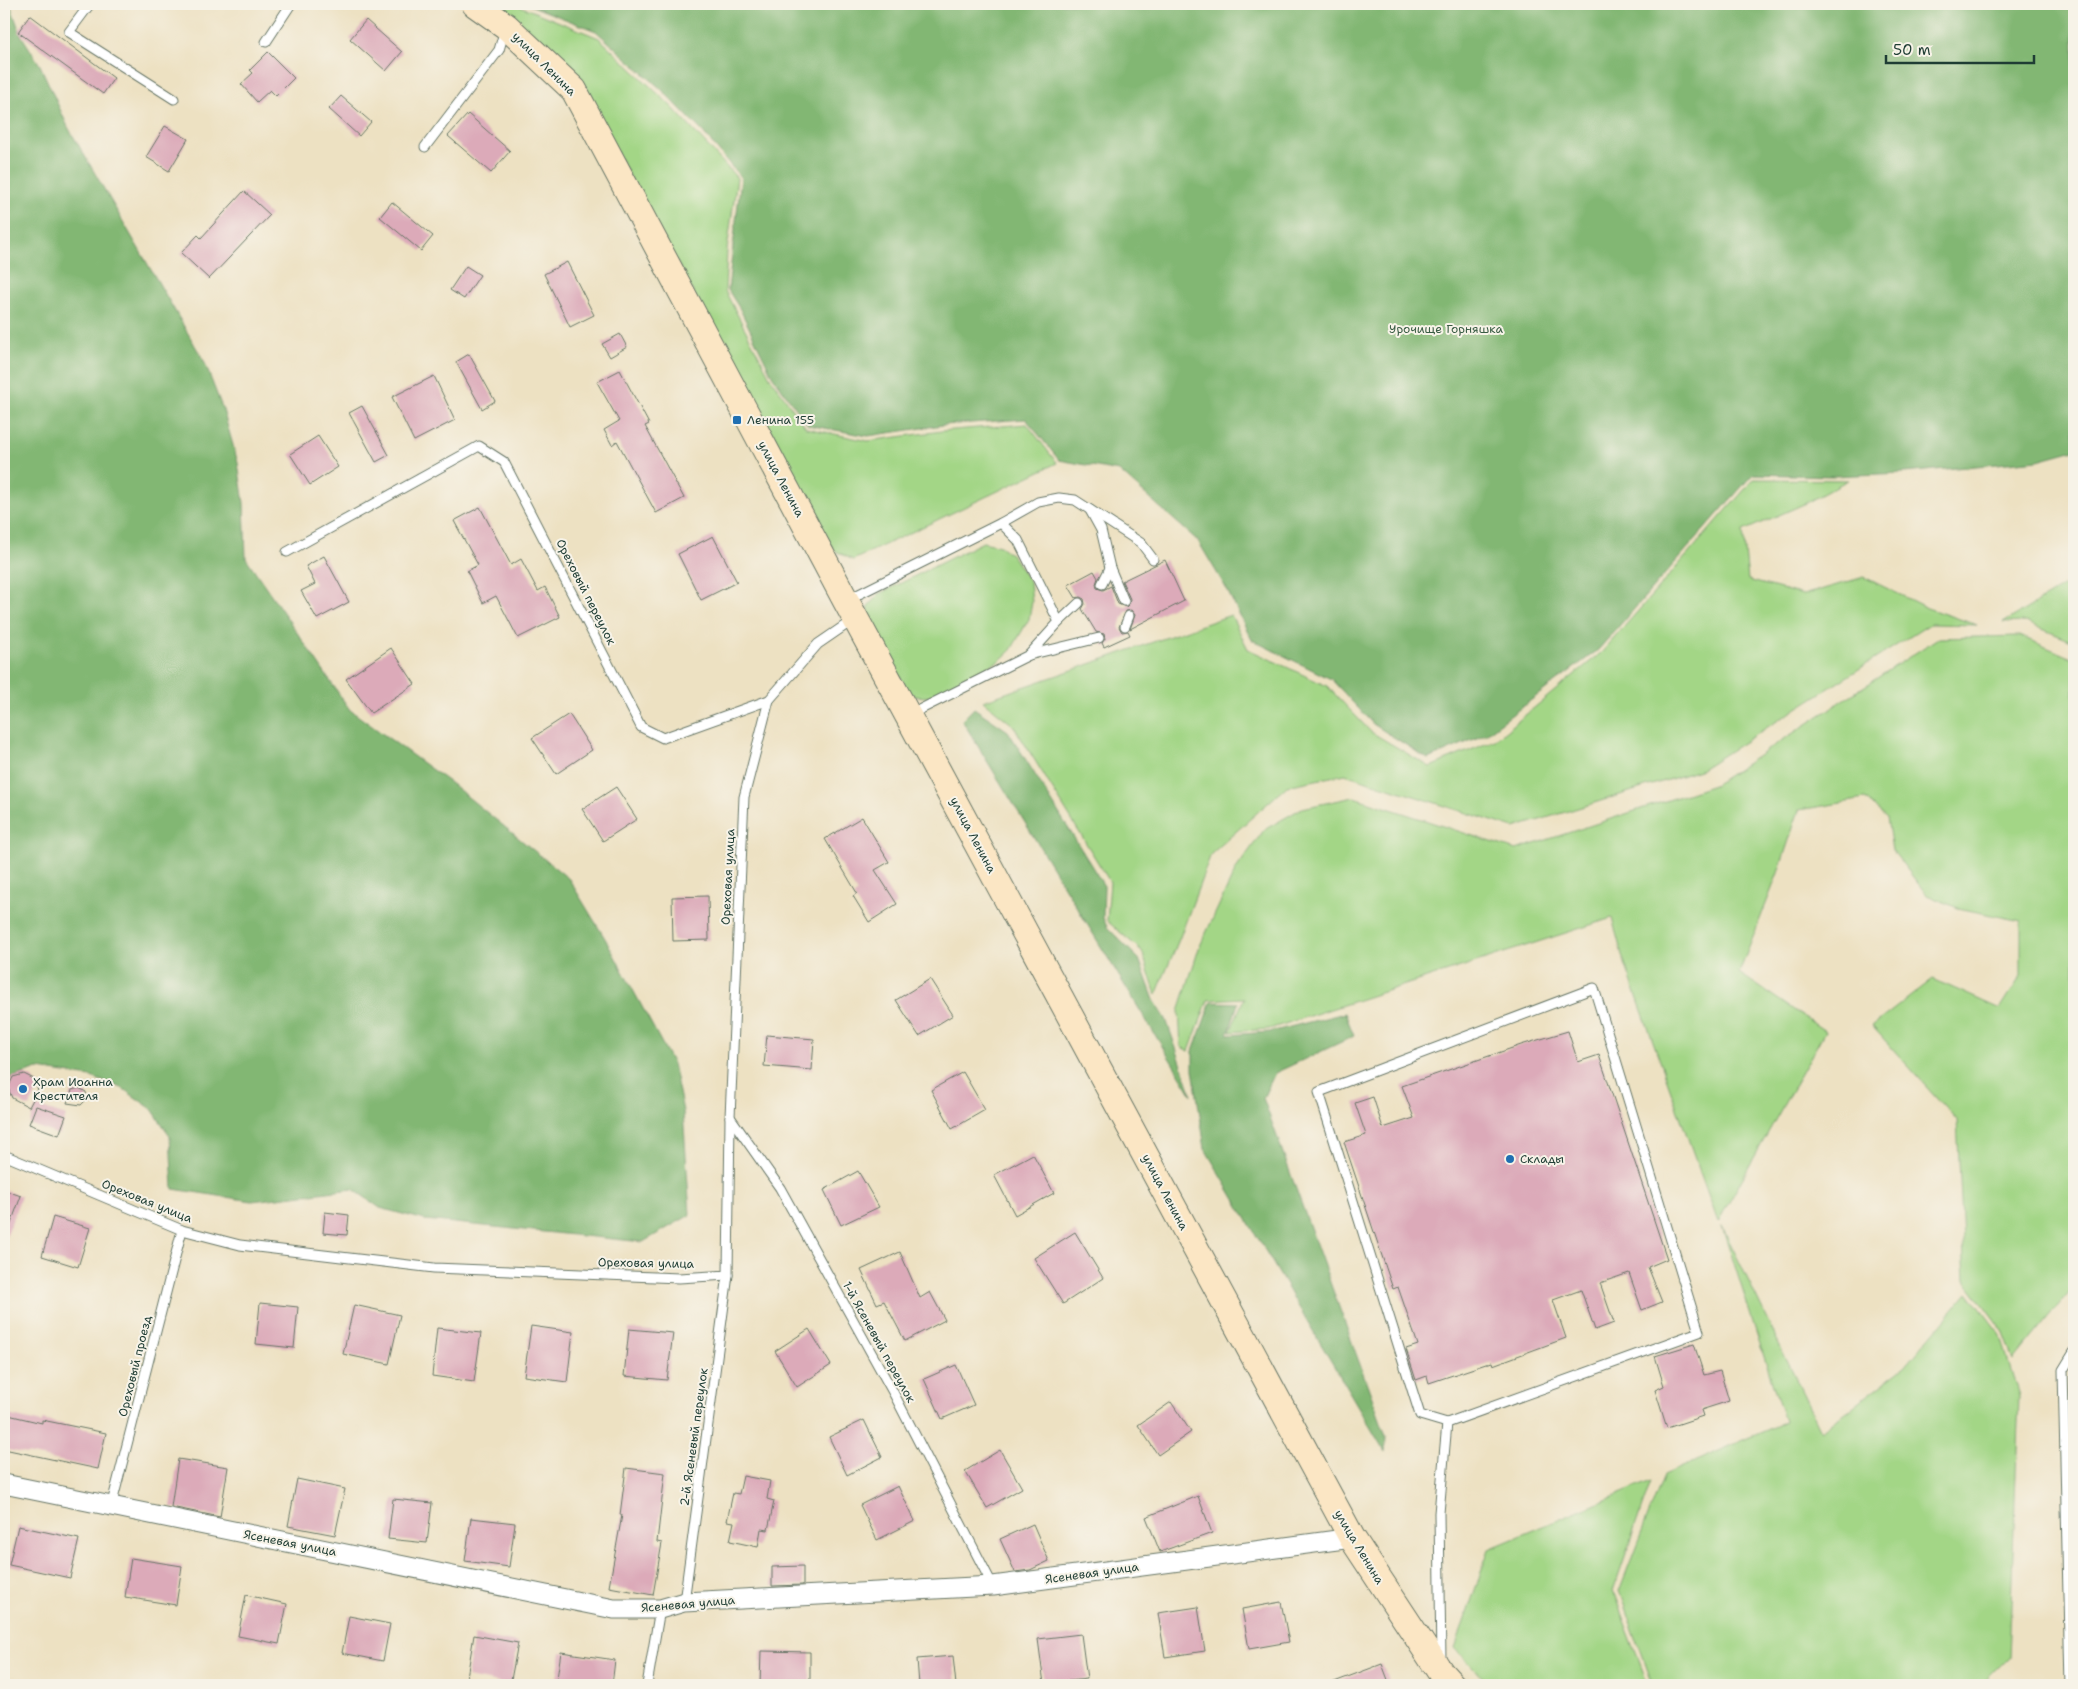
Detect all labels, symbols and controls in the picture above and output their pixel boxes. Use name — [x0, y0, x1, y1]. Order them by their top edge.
street label: улица Ленина — [509, 29, 580, 100]
scale bar — [1886, 32, 2033, 64]
text: 50 m — [1893, 40, 1931, 60]
park label: Урочище Горняшка — [1389, 321, 1503, 337]
place label: Ленина 155 — [747, 412, 814, 428]
marker: Ленина 155 — [731, 414, 743, 426]
street label: улица Ленина — [754, 438, 808, 520]
street label: Ореховый переулок — [552, 536, 620, 648]
street label: улица Ленина — [946, 794, 1000, 876]
street label: Ореховая улица — [717, 828, 739, 926]
place label: Храм Иоанна Крестителя — [33, 1074, 113, 1104]
marker: Храм Иоанна Крестителя — [17, 1083, 29, 1095]
street label: улица Ленина — [1138, 1151, 1192, 1233]
place label: Склады — [1520, 1151, 1564, 1167]
marker: Склады — [1504, 1153, 1516, 1165]
street label: Ореховая улица — [99, 1176, 195, 1227]
street label: Ореховая улица — [598, 1254, 695, 1272]
street label: 1-й Ясеневый переулок — [839, 1278, 919, 1406]
street label: Ореховый проезд — [115, 1313, 155, 1418]
street label: 2-й Ясеневый переулок — [676, 1366, 712, 1507]
street label: улица Ленина — [1330, 1507, 1388, 1588]
street label: Ясеневая улица — [242, 1526, 338, 1560]
street label: Ясеневая улица — [1044, 1558, 1140, 1587]
street label: Ясеневая улица — [640, 1592, 736, 1616]

